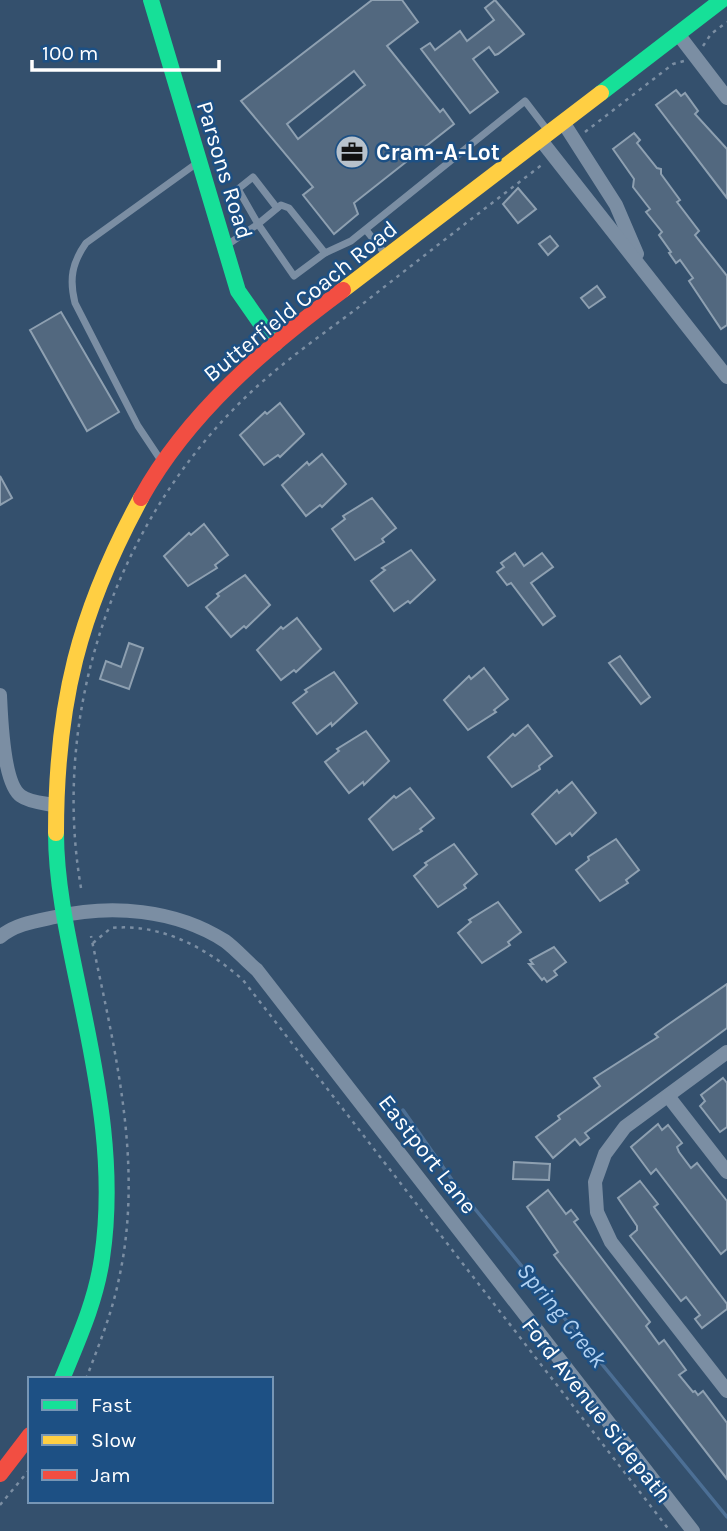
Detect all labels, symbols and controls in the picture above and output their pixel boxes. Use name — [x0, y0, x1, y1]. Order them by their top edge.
scale bar — [32, 28, 219, 72]
text: 100 m — [42, 41, 99, 65]
street label: Parsons Road — [191, 98, 258, 242]
office icon: Cram-A-Lot — [333, 133, 371, 171]
place label: Cram-A-Lot — [376, 139, 500, 166]
street label: Butterfield Coach Road — [198, 215, 403, 388]
street label: Eastport Lane — [373, 1089, 483, 1219]
water label: Spring Creek — [511, 1257, 613, 1374]
street label: Ford Avenue Sidepath — [516, 1312, 677, 1508]
legend — [28, 1377, 273, 1503]
text: Fast — [91, 1393, 132, 1417]
text: Slow — [91, 1428, 136, 1452]
text: Jam — [91, 1463, 131, 1487]

